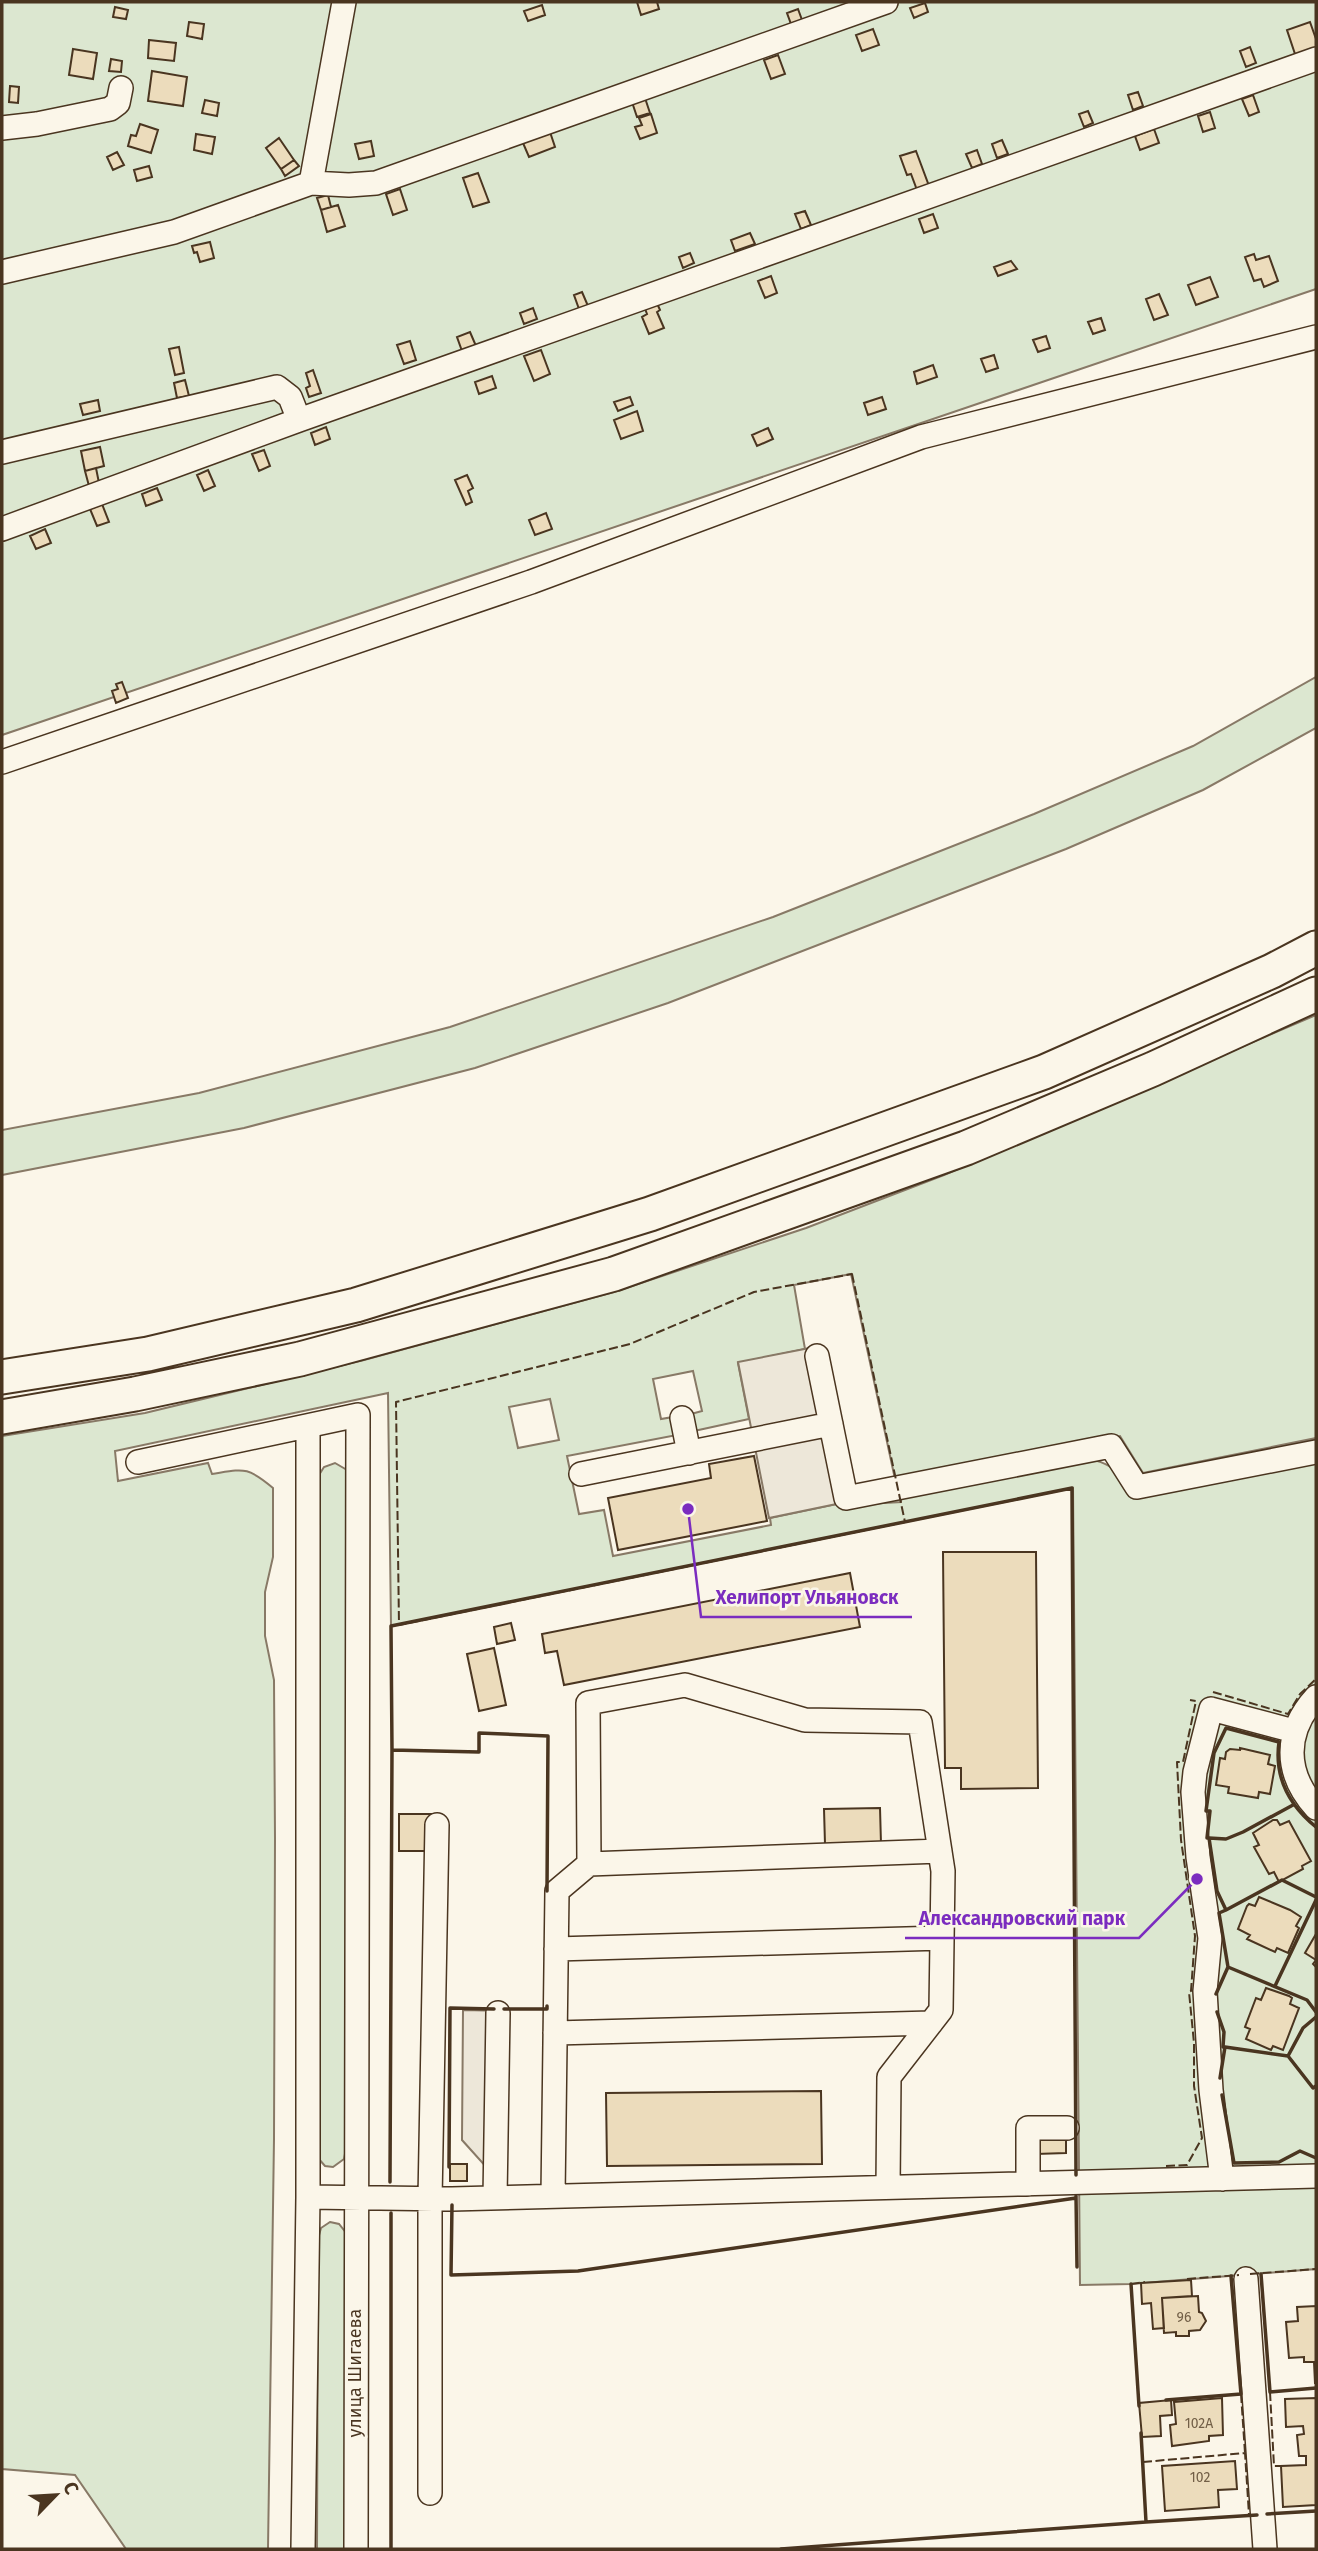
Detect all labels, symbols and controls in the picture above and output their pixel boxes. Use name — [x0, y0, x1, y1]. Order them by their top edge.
callout: Хелипорт Ульяновск — [701, 1577, 912, 1617]
text: Хелипорт Ульяновск — [715, 1586, 899, 1609]
callout: Александровский парк — [905, 1898, 1139, 1938]
text: Александровский парк — [918, 1907, 1126, 1930]
street label: улица Шигаева — [344, 2309, 366, 2437]
house number: 96 — [1177, 2309, 1191, 2326]
house number: 102А — [1185, 2415, 1213, 2432]
north arrow — [21, 2460, 91, 2530]
house number: 102 — [1190, 2469, 1210, 2486]
text: С — [58, 2478, 84, 2498]

